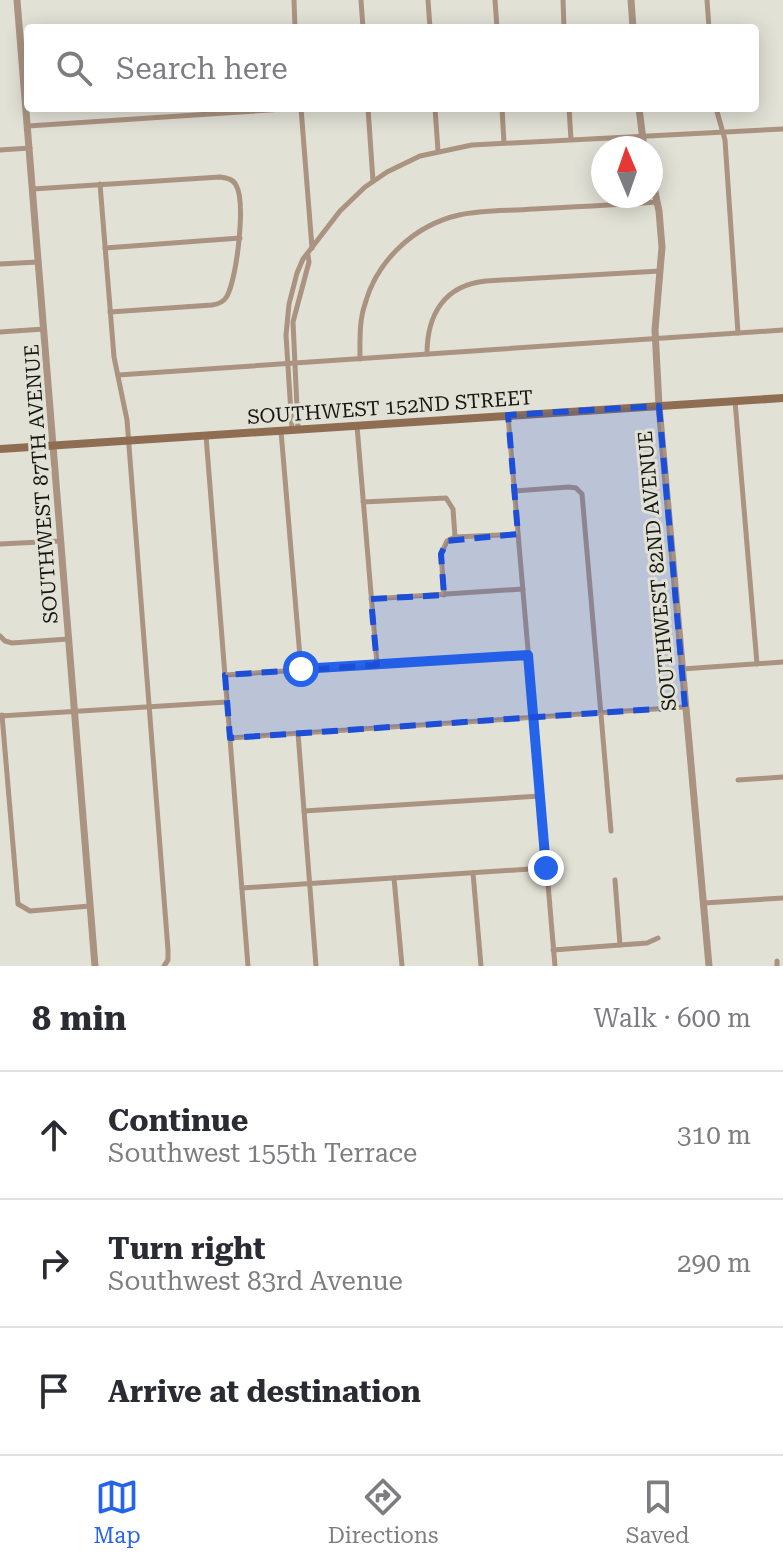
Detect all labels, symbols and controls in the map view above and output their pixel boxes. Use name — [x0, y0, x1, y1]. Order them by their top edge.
search box — [24, 24, 759, 112]
icon: search — [52, 46, 96, 90]
text: Search here — [116, 51, 288, 86]
north arrow — [591, 136, 663, 208]
street label: SOUTHWEST 87TH AVENUE — [19, 343, 63, 625]
street label: SOUTHWEST 152ND STREET — [246, 385, 534, 429]
street label: SOUTHWEST 82ND AVENUE — [633, 430, 681, 712]
route start — [283, 651, 319, 687]
route end — [528, 850, 564, 886]
text: 8 min — [32, 998, 127, 1038]
text: Walk · 600 m — [593, 1003, 751, 1033]
text: Continue — [108, 1103, 248, 1138]
icon: ahead — [32, 1113, 76, 1157]
text: 310 m — [677, 1120, 751, 1150]
text: Southwest 155th Terrace — [108, 1138, 417, 1168]
text: Turn right — [108, 1231, 265, 1266]
icon: right — [32, 1241, 76, 1285]
text: 290 m — [677, 1248, 751, 1278]
text: Southwest 83rd Avenue — [108, 1266, 403, 1296]
icon: arrive — [32, 1369, 76, 1413]
text: Arrive at destination — [108, 1374, 421, 1409]
tab: Map — [94, 1475, 141, 1548]
tab: Directions — [328, 1475, 438, 1548]
tab: Saved — [626, 1475, 689, 1548]

